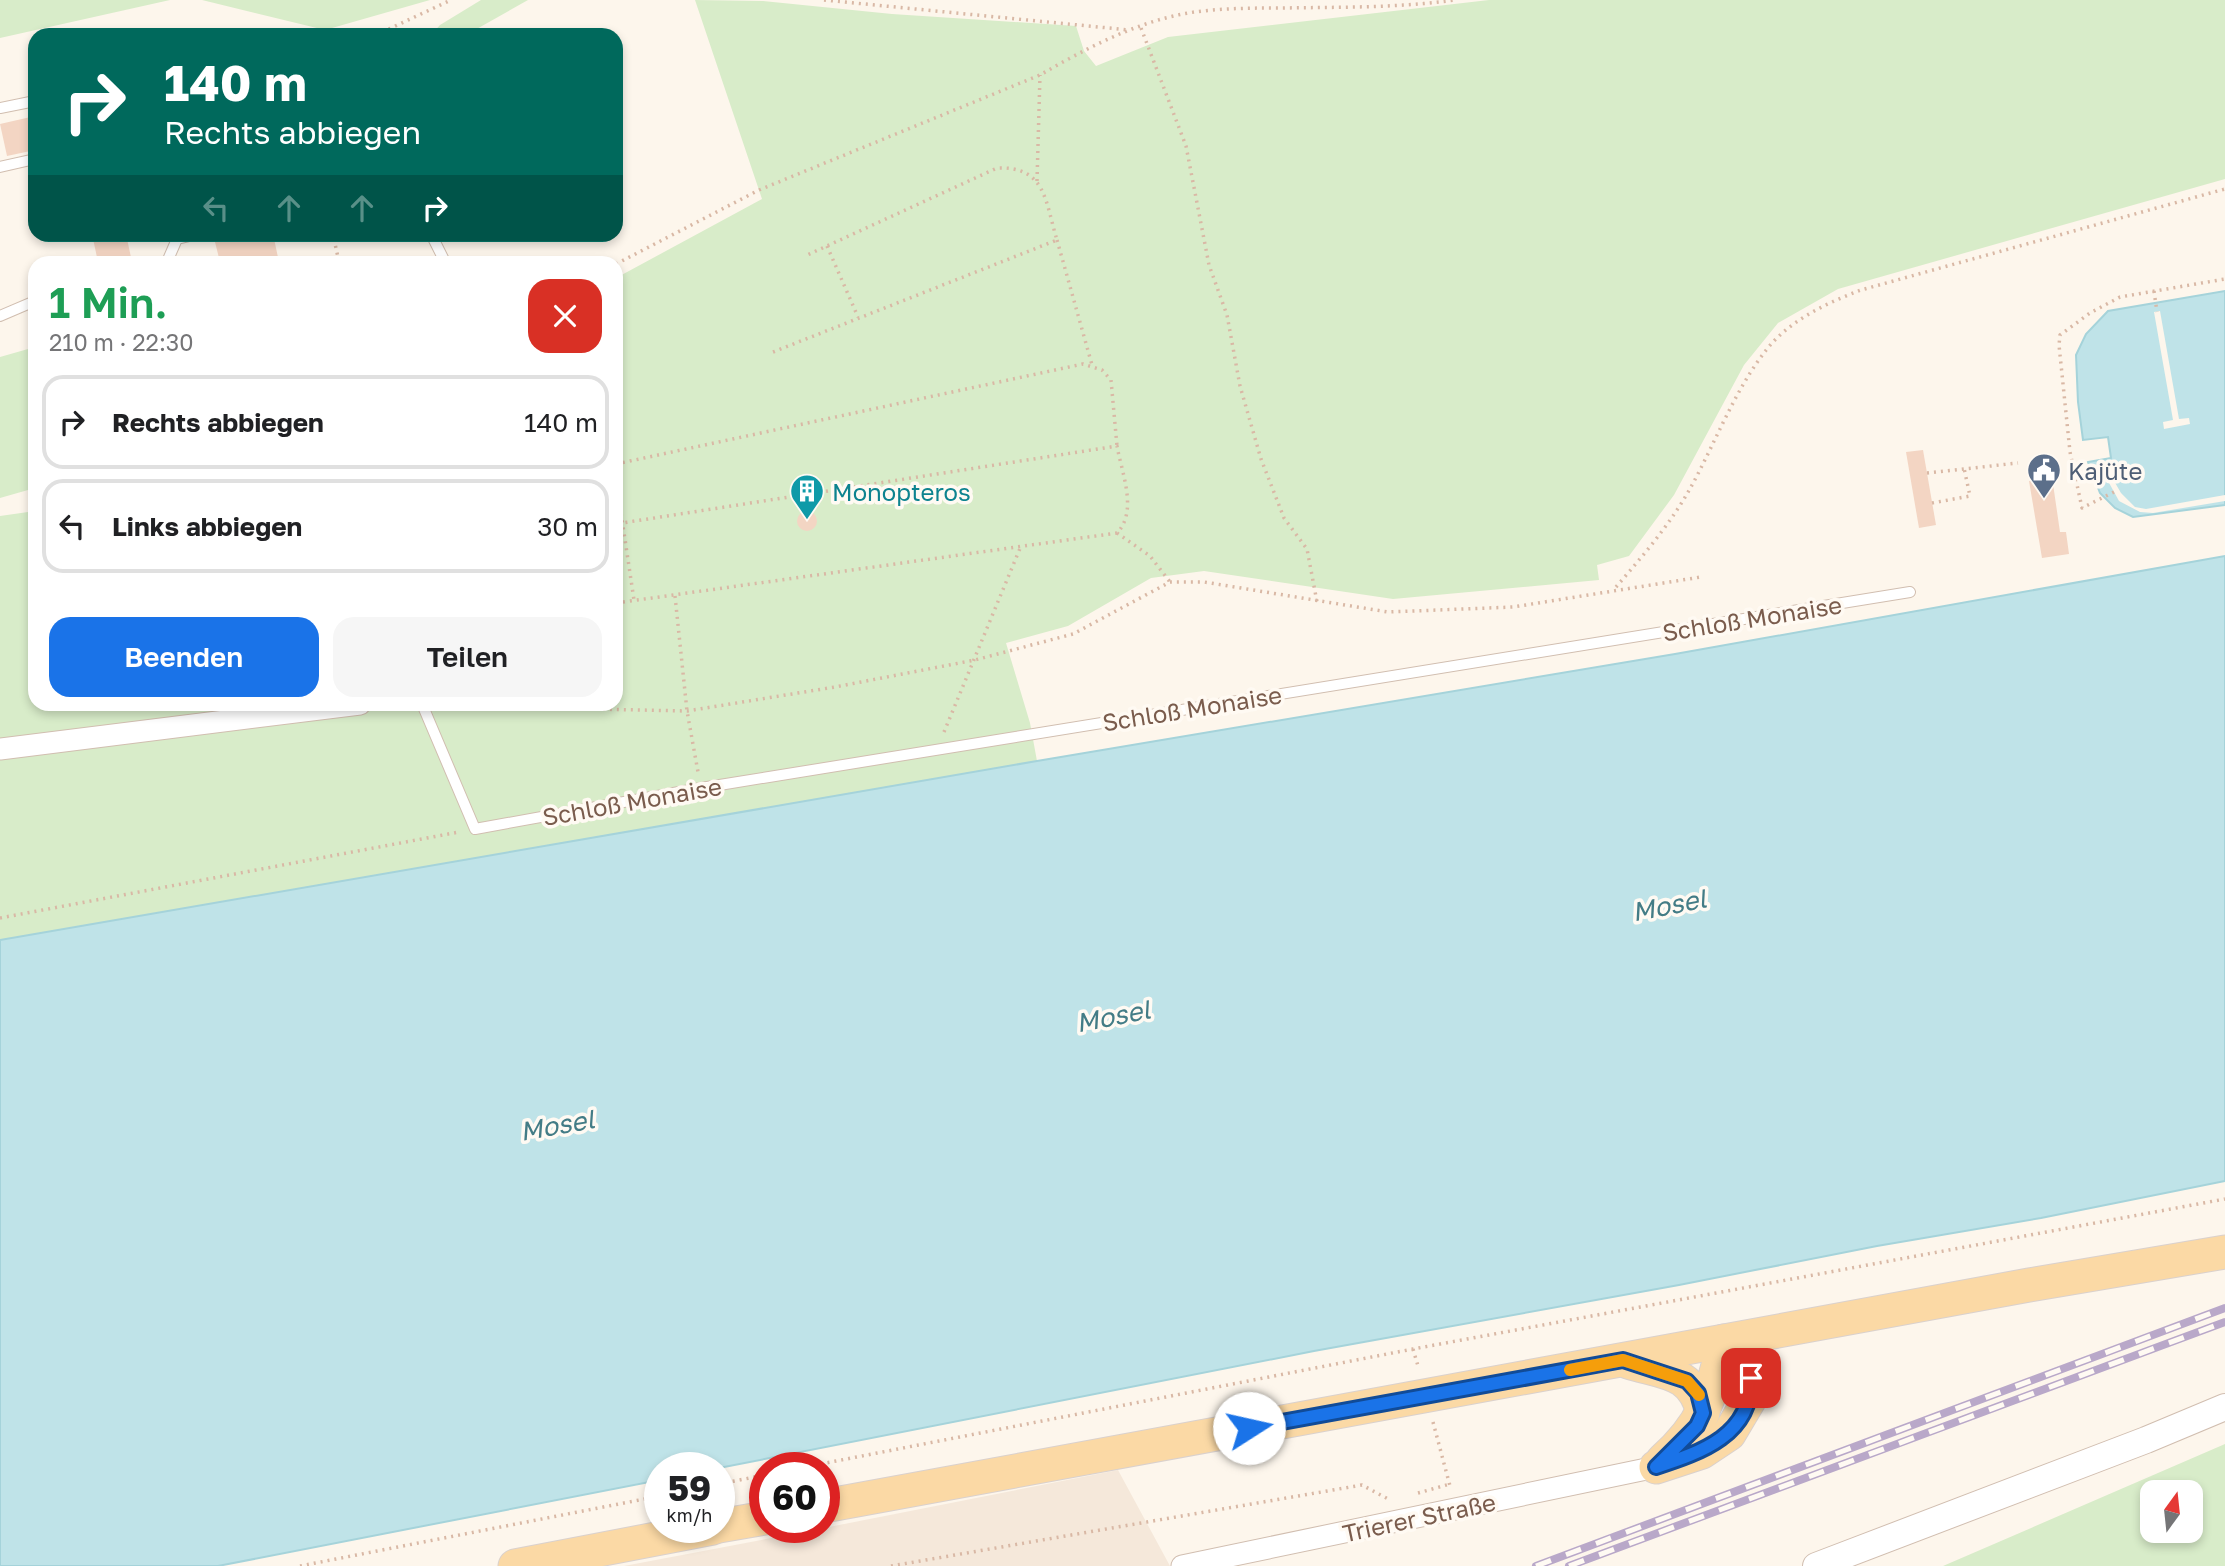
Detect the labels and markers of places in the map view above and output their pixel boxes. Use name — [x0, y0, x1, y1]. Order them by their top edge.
public building icon: Kajüte — [2025, 451, 2063, 500]
place label: Kajüte — [2068, 456, 2142, 485]
building icon: Monopteros — [788, 472, 826, 521]
place label: Monopteros — [832, 477, 971, 506]
pin — [1721, 1348, 1781, 1408]

